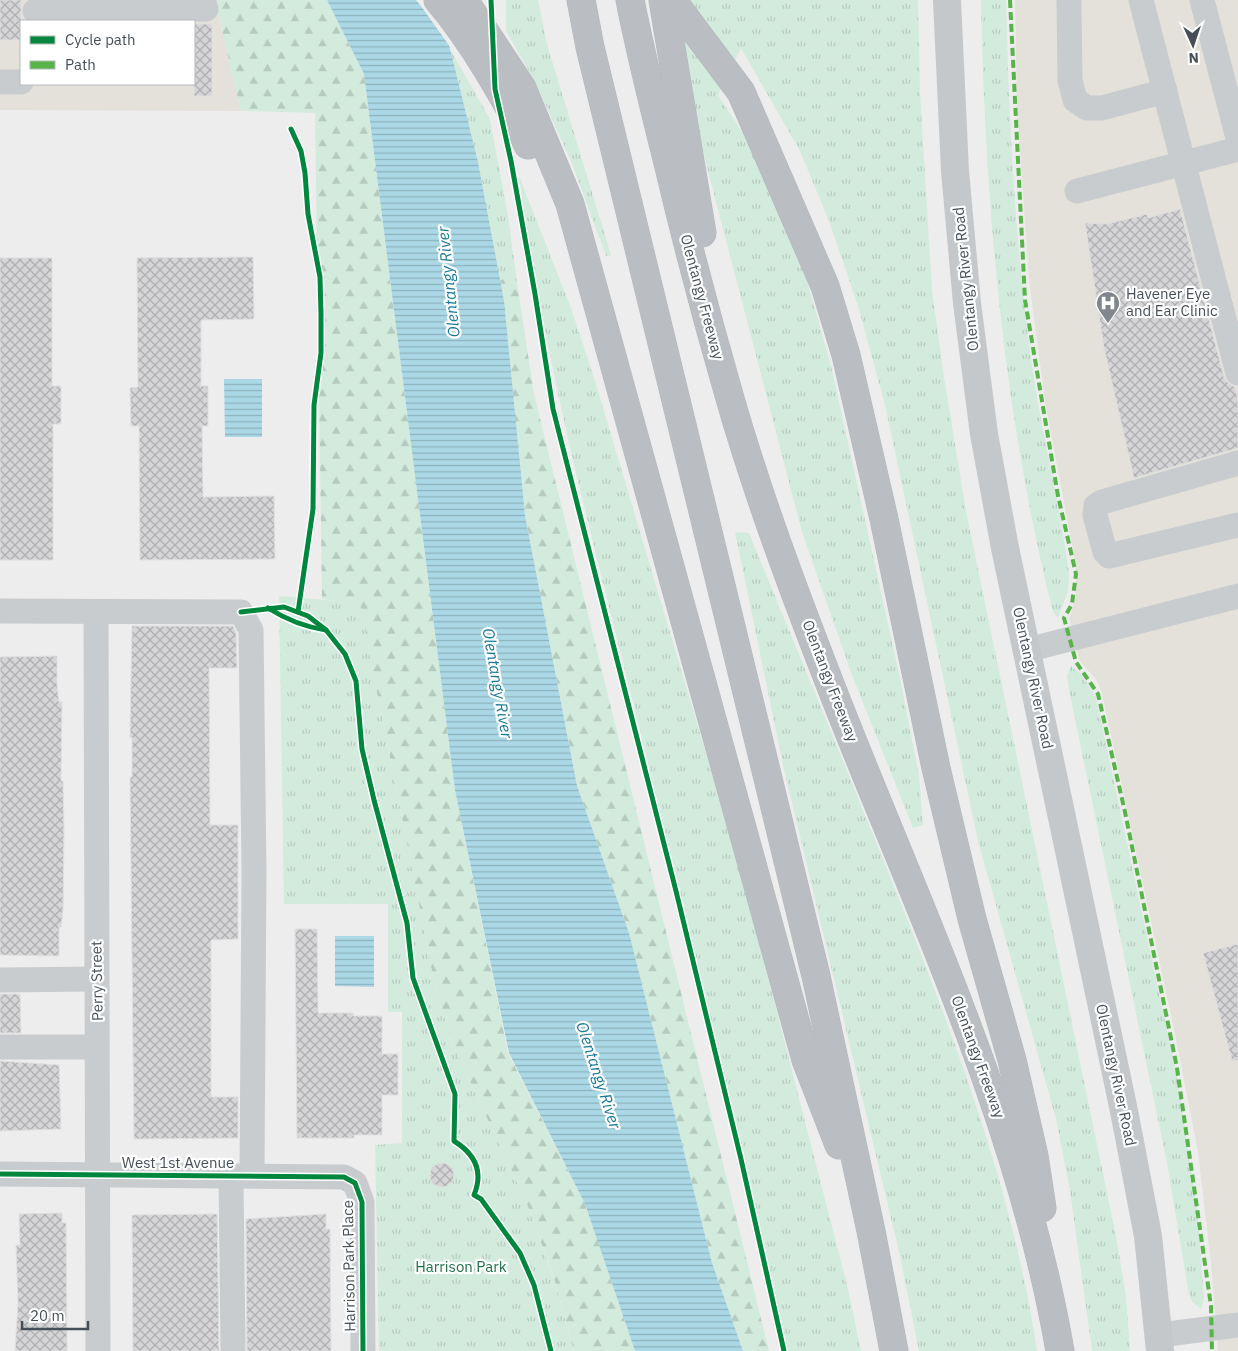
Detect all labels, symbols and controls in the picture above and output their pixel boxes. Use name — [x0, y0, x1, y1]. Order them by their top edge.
legend — [20, 20, 195, 85]
north arrow — [1168, 20, 1218, 70]
text: Cycle path — [65, 30, 136, 49]
text: N — [1188, 49, 1199, 67]
text: Path — [65, 55, 96, 74]
street label: Olentangy River Road — [948, 206, 983, 352]
water label: Olentangy River — [432, 224, 464, 338]
street label: Olentangy Freeway — [677, 232, 728, 362]
place label: Havener Eye and Ear Clinic — [1126, 284, 1218, 320]
hospital icon: Havener Eye and Ear Clinic — [1095, 290, 1121, 324]
street label: Olentangy River Road — [1009, 605, 1058, 751]
street label: Olentangy Freeway — [798, 617, 863, 745]
water label: Olentangy River — [478, 626, 518, 741]
street label: Perry Street — [86, 941, 107, 1021]
street label: Olentangy Freeway — [947, 993, 1010, 1121]
street label: Olentangy River Road — [1092, 1002, 1141, 1148]
water label: Olentangy River — [572, 1019, 626, 1132]
street label: West 1st Avenue — [122, 1153, 234, 1172]
street label: Harrison Park Place — [338, 1200, 359, 1332]
park label: Harrison Park — [415, 1257, 507, 1276]
scale bar — [22, 1298, 89, 1330]
text: 20 m — [30, 1306, 65, 1325]

